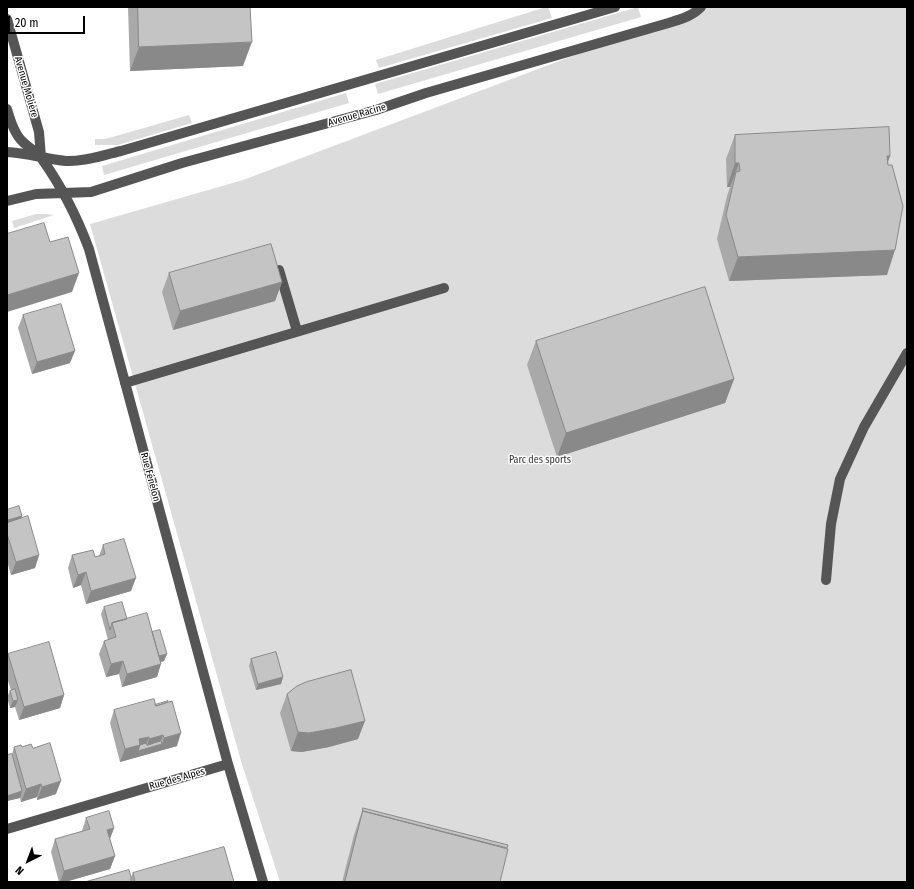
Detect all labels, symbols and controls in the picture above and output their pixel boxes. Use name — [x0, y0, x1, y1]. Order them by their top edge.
scale bar — [10, 8, 87, 34]
text: 20 m — [15, 16, 39, 30]
street label: Avenue Molière — [12, 55, 40, 119]
street label: Avenue Racine — [327, 101, 387, 129]
street label: Rue Fénélon — [138, 451, 162, 503]
park label: Parc des sports — [509, 454, 571, 466]
street label: Rue des Alpes — [148, 765, 206, 793]
north arrow — [8, 841, 48, 881]
text: N — [13, 863, 26, 877]

